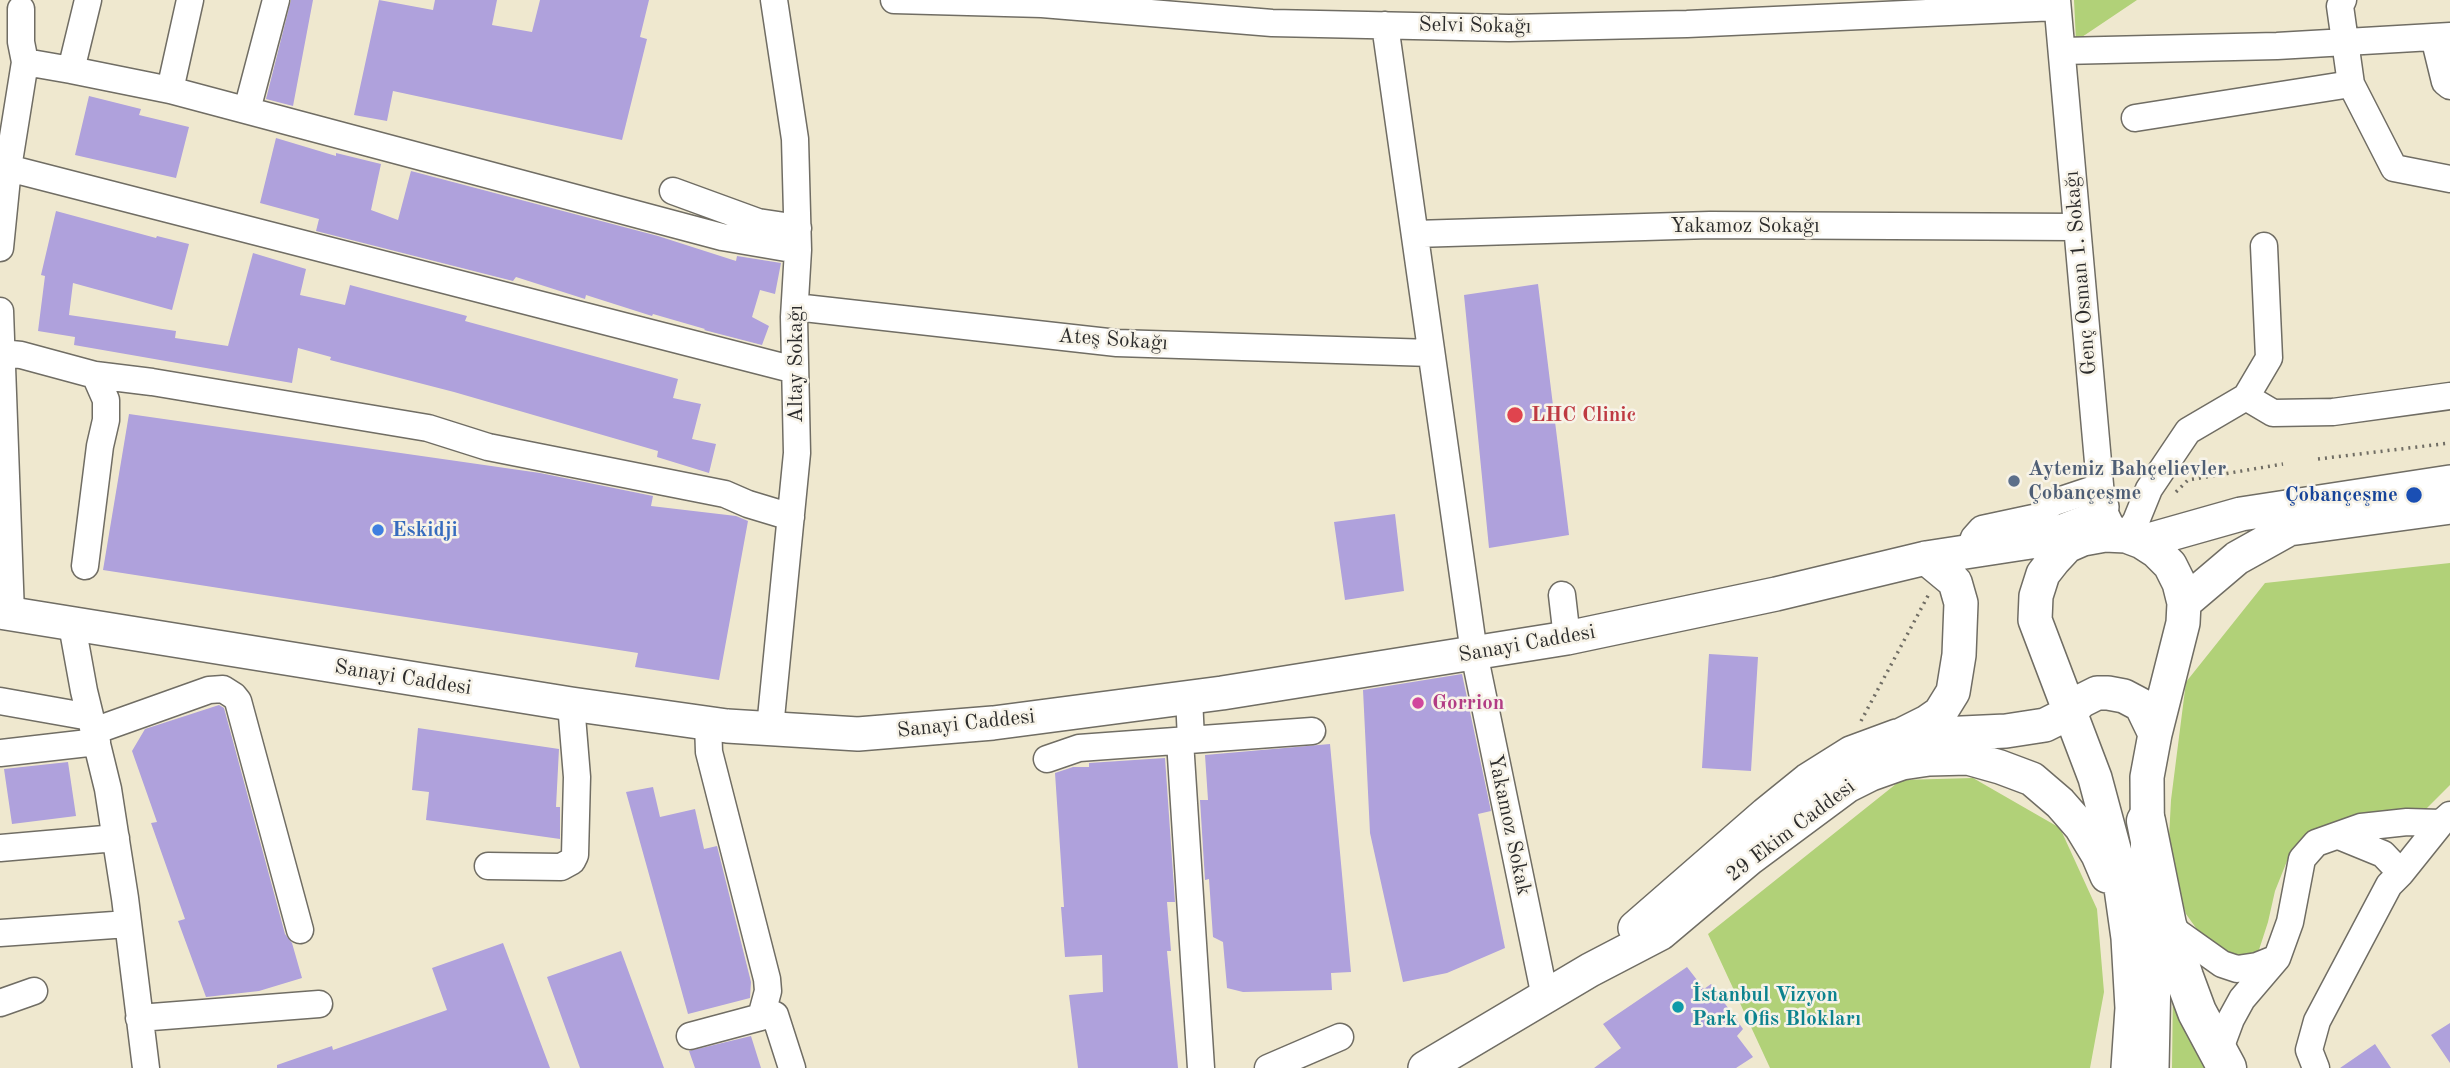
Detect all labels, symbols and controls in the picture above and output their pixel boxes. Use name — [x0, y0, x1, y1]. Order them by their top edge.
street label: Selvi Sokağı — [1418, 12, 1532, 40]
street label: Genç Osman 1. Sokağı — [2060, 170, 2102, 376]
street label: Yakamoz Sokağı — [1670, 213, 1820, 239]
street label: Altay Sokağı — [783, 305, 809, 423]
street label: Ateş Sokağı — [1057, 324, 1169, 356]
place label: LHC Clinic — [1531, 402, 1636, 428]
marker: LHC Clinic — [1505, 405, 1525, 425]
place label: Aytemiz Bahçelievler Çobançeşme — [2028, 456, 2226, 506]
marker: Aytemiz Bahçelievler Çobançeşme — [2006, 473, 2022, 489]
place label: Çobançeşme — [2285, 482, 2398, 508]
marker: Çobançeşme — [2404, 485, 2424, 505]
place label: Eskidji — [392, 517, 458, 543]
marker: Eskidji — [370, 522, 386, 538]
street label: Sanayi Caddesi — [1457, 620, 1597, 668]
street label: Sanayi Caddesi — [333, 655, 473, 701]
place label: Gorrion — [1432, 690, 1504, 716]
marker: Gorrion — [1410, 695, 1426, 711]
street label: Sanayi Caddesi — [896, 704, 1036, 744]
street label: Yakamoz Sokak — [1482, 752, 1536, 898]
street label: 29 Ekim Caddesi — [1722, 774, 1860, 888]
place label: İstanbul Vizyon Park Ofis Blokları — [1692, 982, 1861, 1032]
marker: İstanbul Vizyon Park Ofis Blokları — [1670, 999, 1686, 1015]

